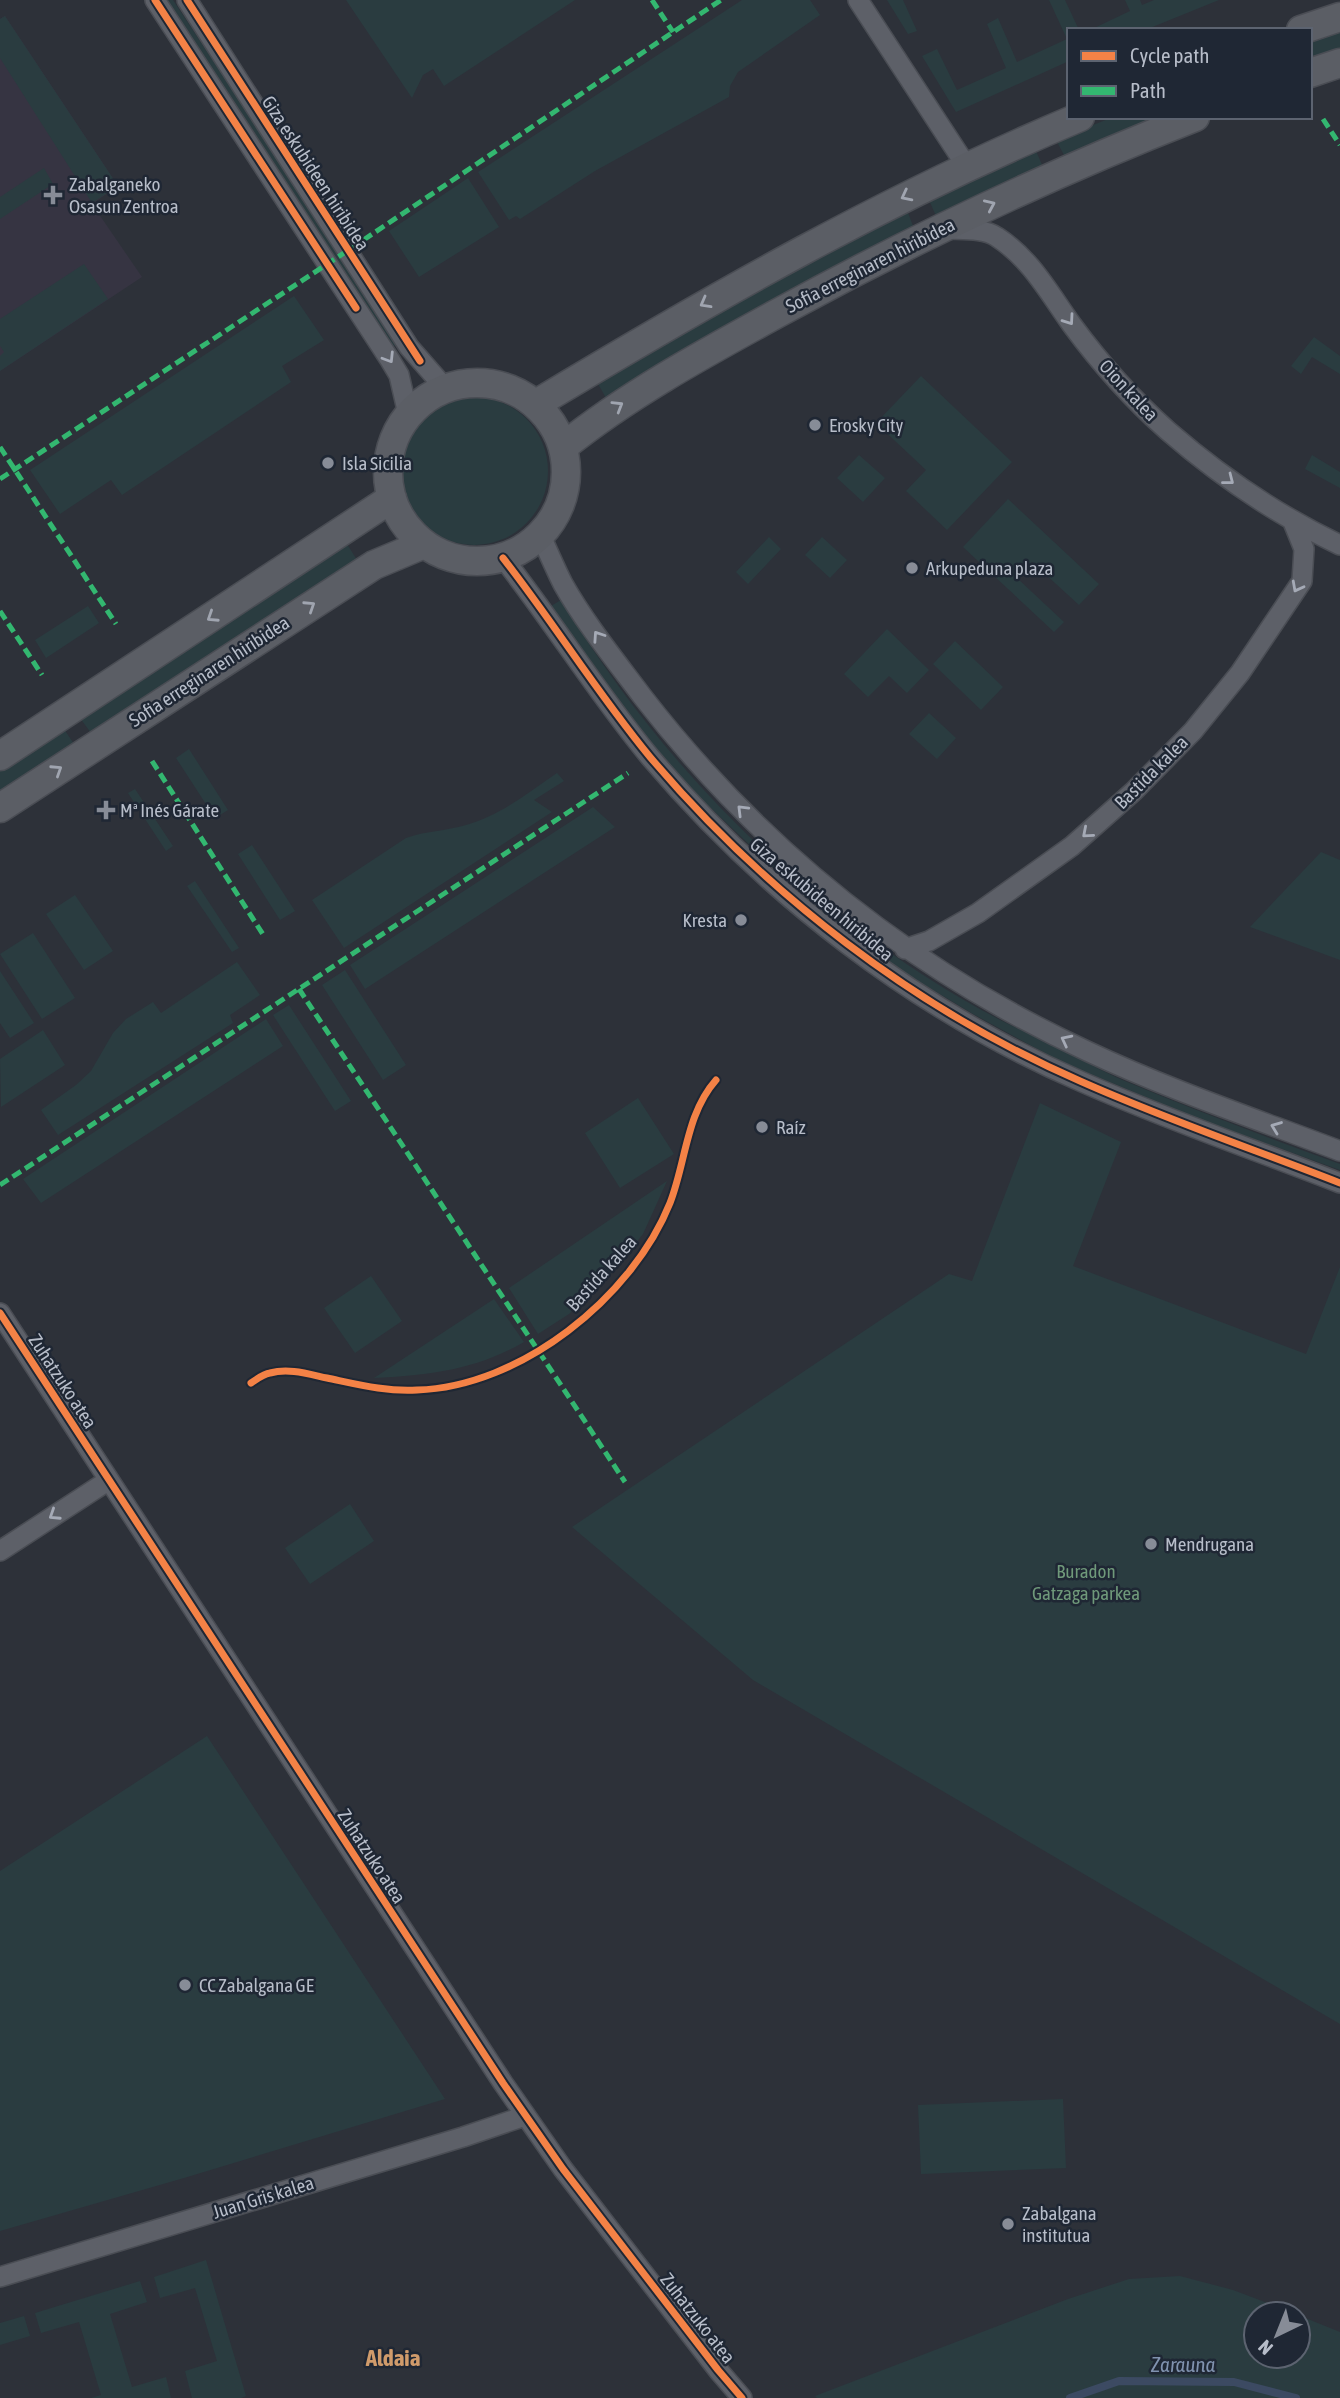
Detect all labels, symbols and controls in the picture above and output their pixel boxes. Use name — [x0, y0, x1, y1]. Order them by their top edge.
legend — [1067, 28, 1312, 119]
text: Cycle path — [1130, 43, 1209, 67]
text: Path — [1130, 78, 1166, 102]
street label: Giza eskubideen hiribidea — [258, 91, 374, 255]
place label: Zabalganeko Osasun Zentroa — [69, 173, 179, 217]
marker: Zabalganeko Osasun Zentroa — [43, 185, 63, 205]
one-way arrow — [901, 187, 913, 201]
one-way arrow — [983, 199, 995, 213]
street label: Sofia erreginaren hiribidea — [782, 213, 958, 317]
one-way arrow — [700, 295, 712, 308]
one-way arrow — [1060, 312, 1073, 325]
one-way arrow — [380, 351, 393, 364]
street label: Oion kalea — [1095, 355, 1163, 425]
one-way arrow — [610, 402, 623, 415]
place label: Erosky City — [829, 414, 904, 436]
marker: Erosky City — [807, 417, 823, 433]
place label: Isla Sicilia — [342, 452, 412, 474]
marker: Isla Sicilia — [320, 455, 336, 471]
one-way arrow — [1221, 471, 1234, 484]
place label: Arkupeduna plaza — [926, 557, 1053, 579]
marker: Arkupeduna plaza — [904, 560, 920, 576]
one-way arrow — [1292, 580, 1305, 592]
one-way arrow — [302, 602, 315, 615]
one-way arrow — [207, 609, 220, 622]
street label: Sofia erreginaren hiribidea — [125, 611, 293, 731]
one-way arrow — [593, 630, 606, 643]
street label: Bastida kalea — [1110, 731, 1192, 813]
one-way arrow — [49, 766, 62, 778]
place label: Mª Inés Gárate — [120, 799, 219, 821]
marker: Mª Inés Gárate — [98, 802, 114, 818]
one-way arrow — [738, 806, 751, 819]
one-way arrow — [1082, 825, 1095, 837]
street label: Giza eskubideen hiribidea — [746, 833, 898, 965]
place label: Kresta — [682, 909, 727, 931]
marker: Kresta — [733, 912, 749, 928]
one-way arrow — [1061, 1035, 1073, 1049]
place label: Raíz — [776, 1116, 806, 1138]
marker: Raíz — [754, 1119, 770, 1135]
one-way arrow — [1271, 1121, 1283, 1135]
street label: Bastida kalea — [561, 1231, 641, 1315]
street label: Zuhatzuko atea — [24, 1330, 102, 1432]
one-way arrow — [49, 1507, 62, 1519]
place label: Mendrugana — [1165, 1533, 1254, 1555]
marker: Mendrugana — [1143, 1536, 1159, 1552]
park label: Buradon Gatzaga parkea — [1032, 1560, 1140, 1604]
street label: Zuhatzuko atea — [333, 1805, 411, 1907]
place label: CC Zabalgana GE — [199, 1974, 314, 1996]
marker: CC Zabalgana GE — [177, 1977, 193, 1993]
street label: Juan Gris kalea — [210, 2171, 316, 2223]
place label: Zabalgana institutua — [1022, 2202, 1097, 2246]
marker: Zabalgana institutua — [1000, 2216, 1016, 2232]
street label: Zuhatzuko atea — [656, 2269, 740, 2367]
north arrow — [1242, 2300, 1312, 2370]
text: N — [1254, 2336, 1277, 2359]
district label: Aldaia — [365, 2345, 421, 2371]
water label: Zarauna — [1151, 2352, 1216, 2376]

